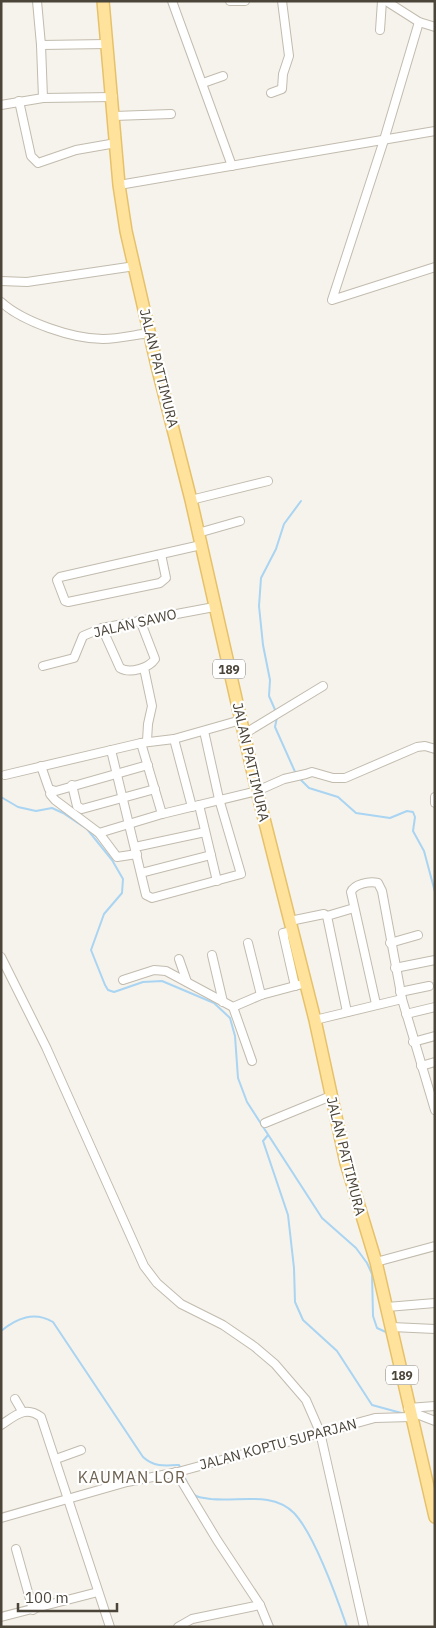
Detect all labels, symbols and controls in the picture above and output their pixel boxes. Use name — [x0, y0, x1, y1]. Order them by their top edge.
street label: JALAN PATTIMURA — [136, 307, 182, 429]
street label: JALAN SAWO — [92, 605, 178, 641]
road number: 189 — [213, 660, 245, 679]
street label: JALAN PATTIMURA — [229, 701, 274, 824]
street label: JALAN PATTIMURA — [323, 1095, 369, 1217]
road number: 189 — [386, 1366, 418, 1384]
street label: JALAN KOPTU SUPARJAN — [197, 1414, 359, 1474]
district label: KAUMAN LOR — [78, 1467, 186, 1487]
scale bar — [18, 1580, 116, 1612]
text: 100 m — [25, 1588, 69, 1607]

